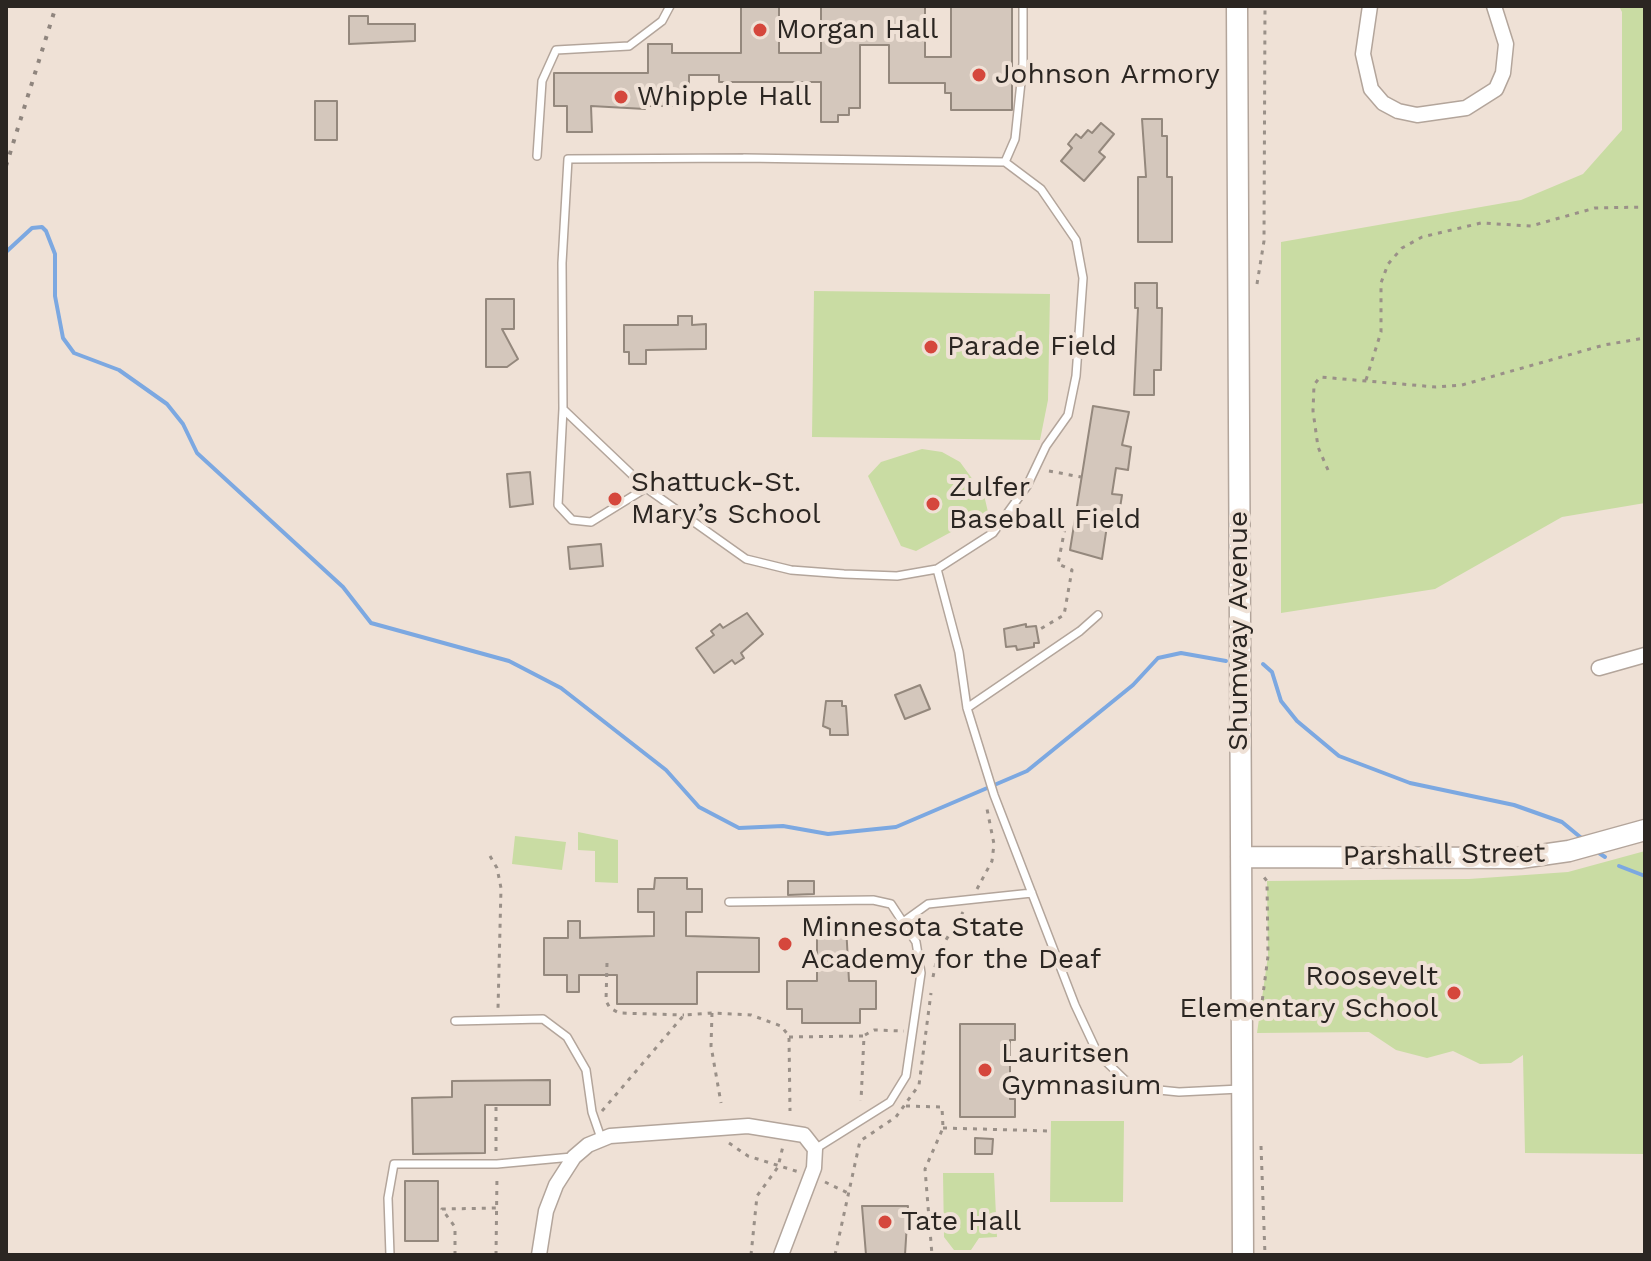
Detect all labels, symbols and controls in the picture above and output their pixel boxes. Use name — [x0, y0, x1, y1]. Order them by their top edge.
place label: Morgan Hall — [776, 13, 938, 47]
marker: Morgan Hall — [751, 21, 769, 39]
place label: Johnson Armory — [995, 58, 1220, 92]
marker: Johnson Armory — [970, 66, 988, 84]
place label: Whipple Hall — [637, 80, 811, 114]
marker: Whipple Hall — [612, 88, 630, 106]
place label: Parade Field — [947, 330, 1117, 364]
marker: Parade Field — [922, 338, 940, 356]
place label: Shattuck-St. Mary’s School — [631, 466, 821, 532]
place label: Zulfer Baseball Field — [949, 471, 1141, 537]
marker: Shattuck-St. Mary’s School — [606, 490, 624, 508]
marker: Zulfer Baseball Field — [924, 495, 942, 513]
street label: Shumway Avenue — [1222, 511, 1256, 751]
street label: Parshall Street — [1342, 836, 1546, 874]
place label: Minnesota State Academy for the Deaf — [801, 911, 1101, 977]
marker: Minnesota State Academy for the Deaf — [776, 935, 794, 953]
place label: Roosevelt Elementary School — [1179, 960, 1438, 1026]
marker: Roosevelt Elementary School — [1445, 984, 1463, 1002]
place label: Lauritsen Gymnasium — [1001, 1037, 1162, 1103]
marker: Lauritsen Gymnasium — [976, 1061, 994, 1079]
place label: Tate Hall — [901, 1205, 1021, 1239]
marker: Tate Hall — [876, 1213, 894, 1231]

